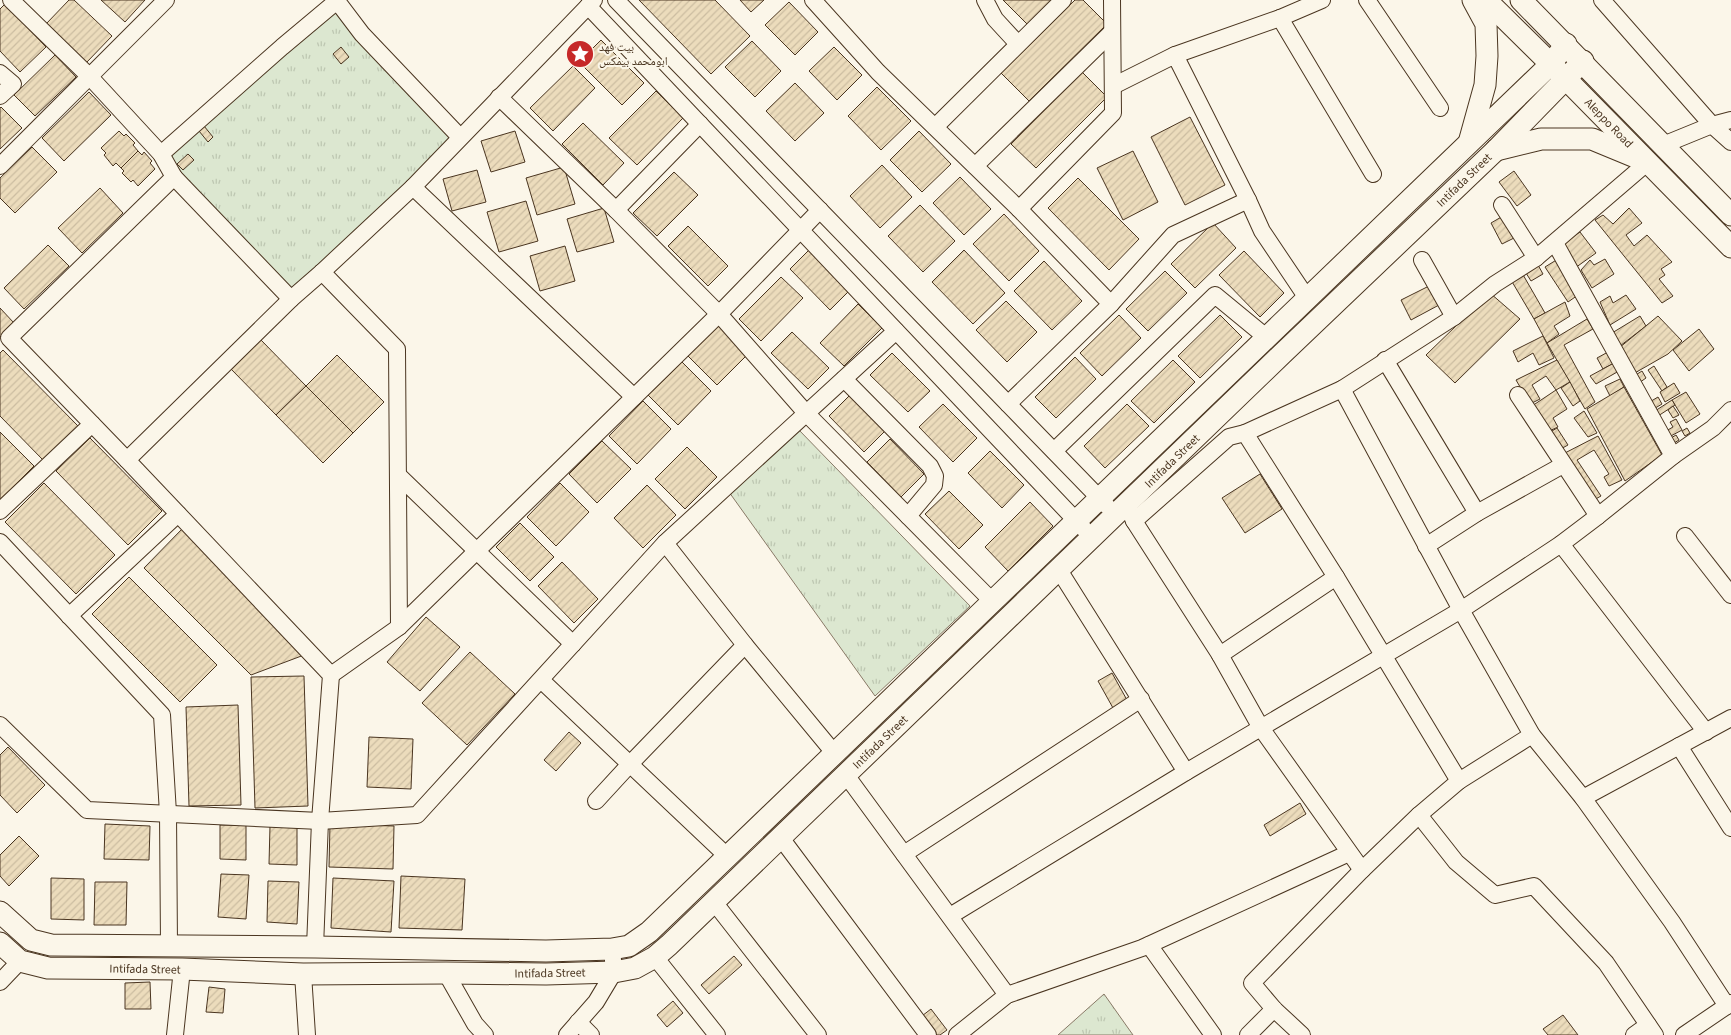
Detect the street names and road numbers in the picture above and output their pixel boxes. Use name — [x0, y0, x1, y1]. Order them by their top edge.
street label: Aleppo Road — [1580, 95, 1637, 152]
street label: Intifada Street — [1433, 150, 1496, 211]
street label: Intifada Street — [1141, 431, 1204, 492]
street label: Intifada Street — [849, 712, 912, 773]
street label: Intifada Street — [109, 960, 181, 979]
street label: Intifada Street — [514, 964, 586, 983]

